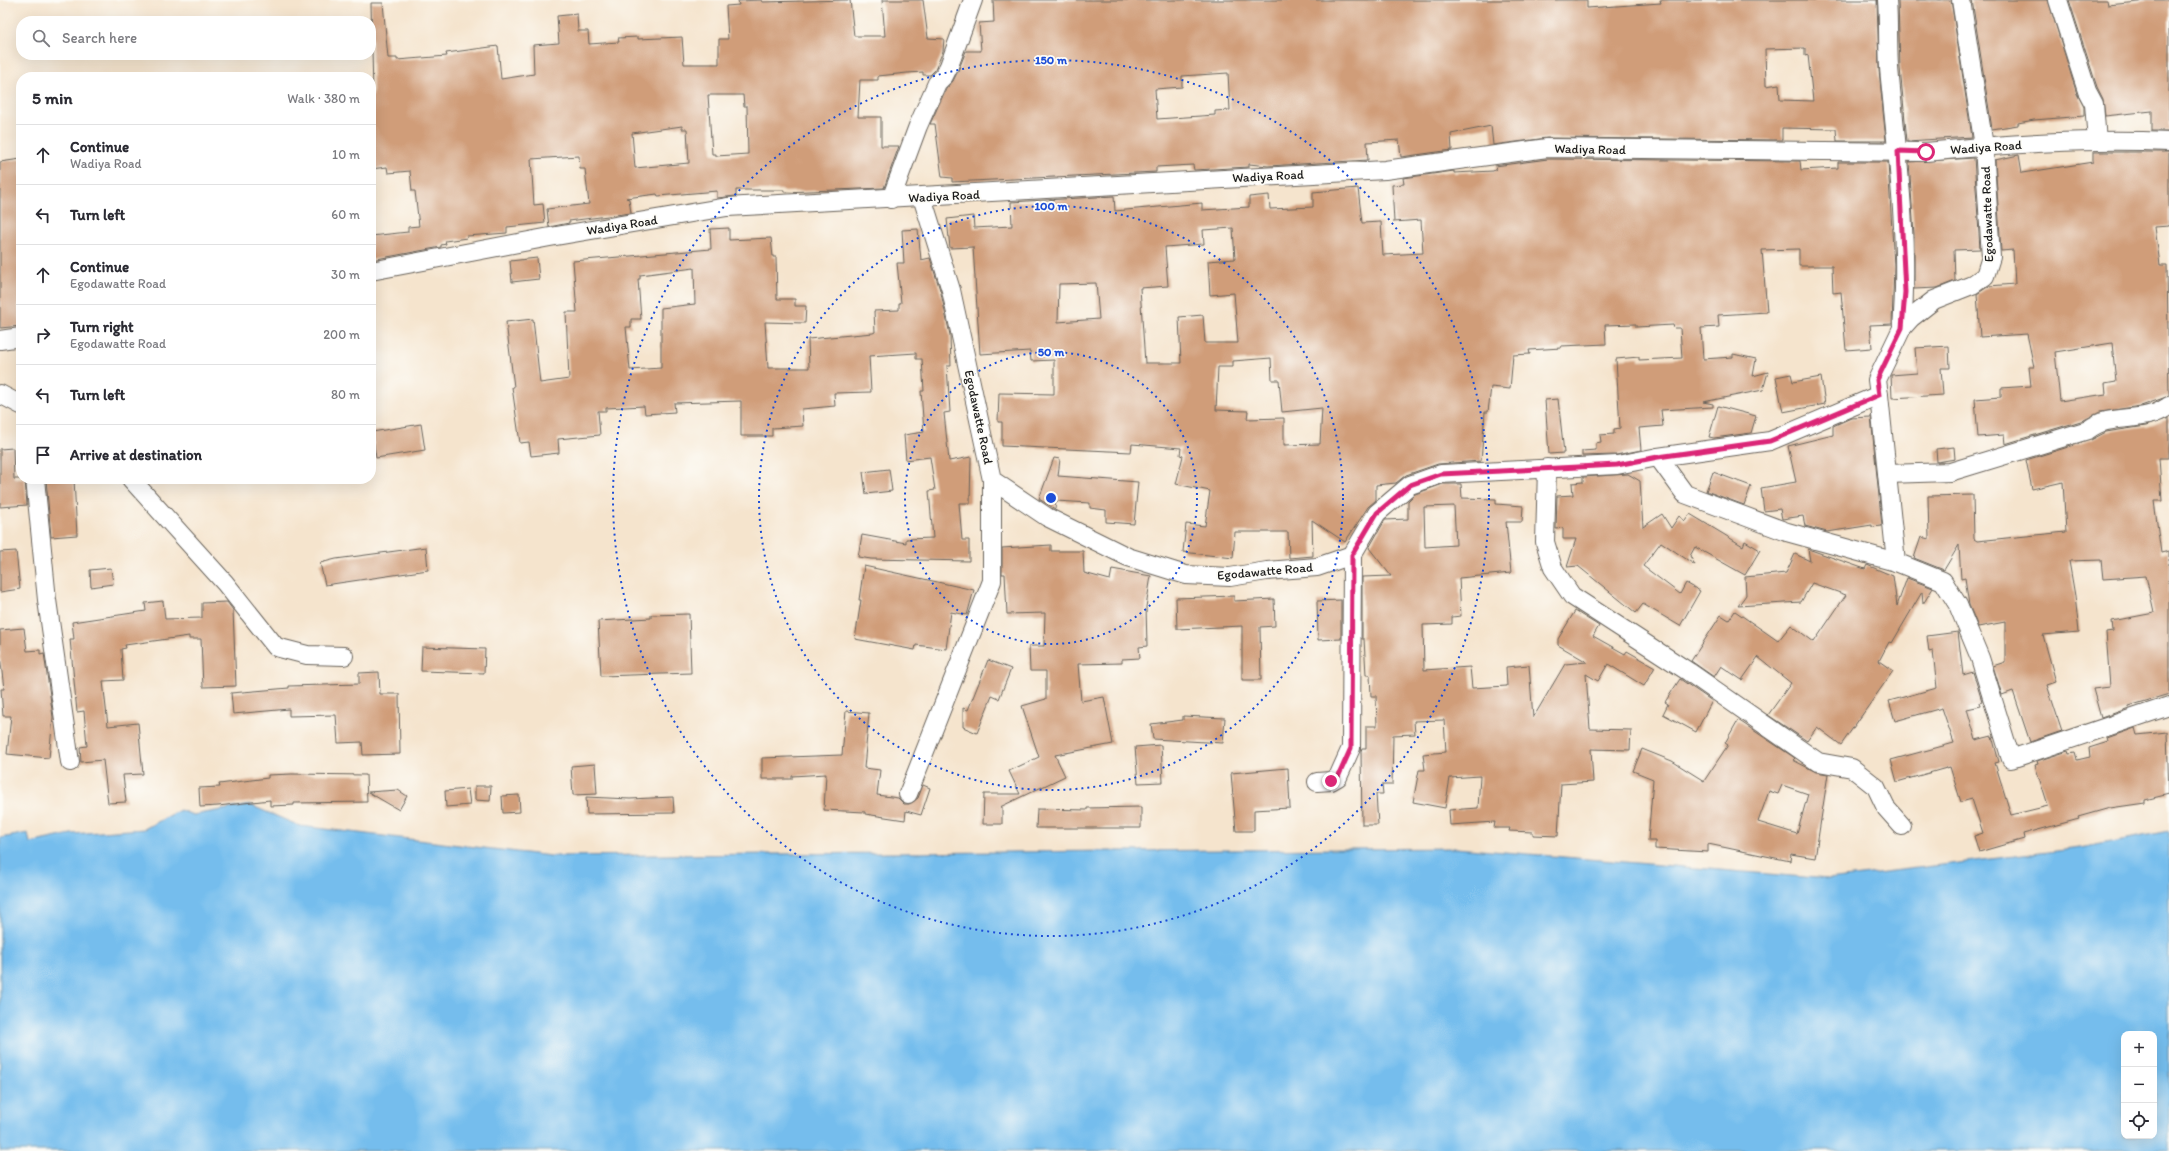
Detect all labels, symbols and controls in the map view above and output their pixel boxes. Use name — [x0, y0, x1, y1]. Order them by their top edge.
search box — [16, 16, 376, 60]
icon: search — [30, 27, 52, 49]
text: Search here — [62, 29, 137, 47]
text: 150 m — [1035, 53, 1068, 67]
text: 5 min — [32, 88, 72, 108]
text: Walk · 380 m — [287, 91, 360, 106]
street label: Wadiya Road — [1950, 137, 2022, 157]
text: Continue — [70, 138, 129, 156]
street label: Wadiya Road — [1554, 141, 1626, 157]
route start — [1917, 143, 1935, 161]
icon: ahead — [32, 144, 54, 166]
text: 10 m — [332, 147, 360, 162]
text: Wadiya Road — [70, 156, 142, 171]
street label: Egodawatte Road — [1978, 166, 1996, 262]
street label: Wadiya Road — [1232, 167, 1304, 185]
street label: Wadiya Road — [908, 187, 980, 205]
text: 100 m — [1034, 199, 1068, 213]
icon: left — [32, 204, 54, 226]
text: Turn left — [70, 206, 125, 224]
text: 60 m — [331, 207, 360, 222]
street label: Wadiya Road — [585, 212, 659, 238]
text: Continue — [70, 258, 129, 276]
icon: ahead — [32, 264, 54, 286]
text: 30 m — [331, 267, 360, 282]
text: Egodawatte Road — [70, 276, 166, 291]
text: Turn right — [70, 318, 134, 336]
icon: right — [32, 324, 54, 346]
text: 200 m — [323, 327, 360, 342]
text: Egodawatte Road — [70, 336, 166, 351]
text: 50 m — [1038, 345, 1065, 359]
street label: Egodawatte Road — [962, 368, 996, 466]
icon: left — [32, 384, 54, 406]
text: Turn left — [70, 386, 125, 404]
text: 80 m — [331, 387, 360, 402]
icon: arrive — [32, 444, 54, 466]
text: Arrive at destination — [70, 446, 202, 464]
centre of rings — [1044, 491, 1058, 505]
street label: Egodawatte Road — [1216, 559, 1314, 583]
route end — [1322, 772, 1340, 790]
map controls — [2121, 1031, 2157, 1139]
button: + — [2121, 1031, 2157, 1067]
button: − — [2121, 1067, 2157, 1103]
button: locate — [2121, 1103, 2157, 1139]

